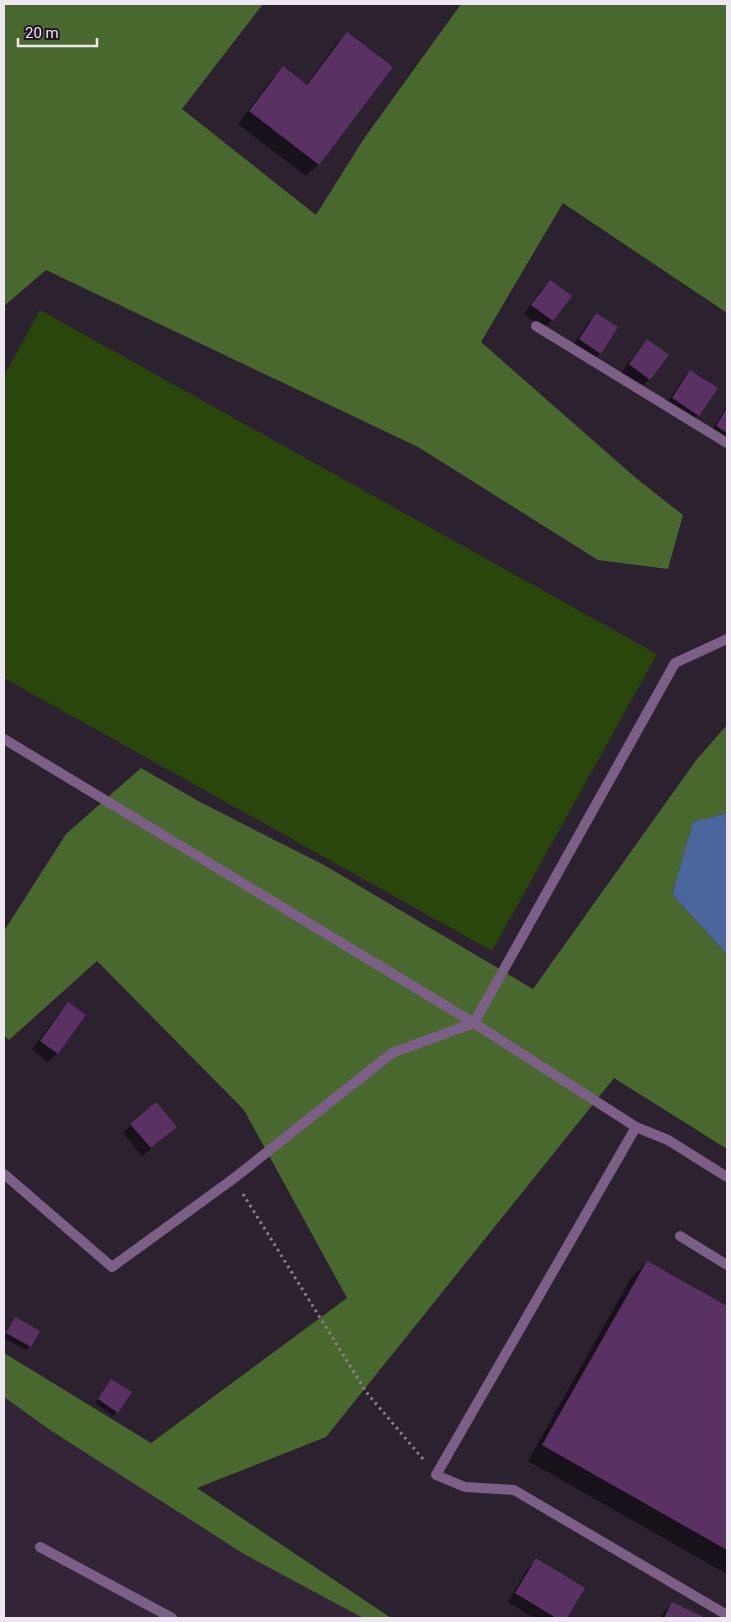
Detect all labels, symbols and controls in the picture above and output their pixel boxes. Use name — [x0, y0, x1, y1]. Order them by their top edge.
scale bar — [18, 15, 96, 47]
text: 20 m — [25, 24, 59, 42]

